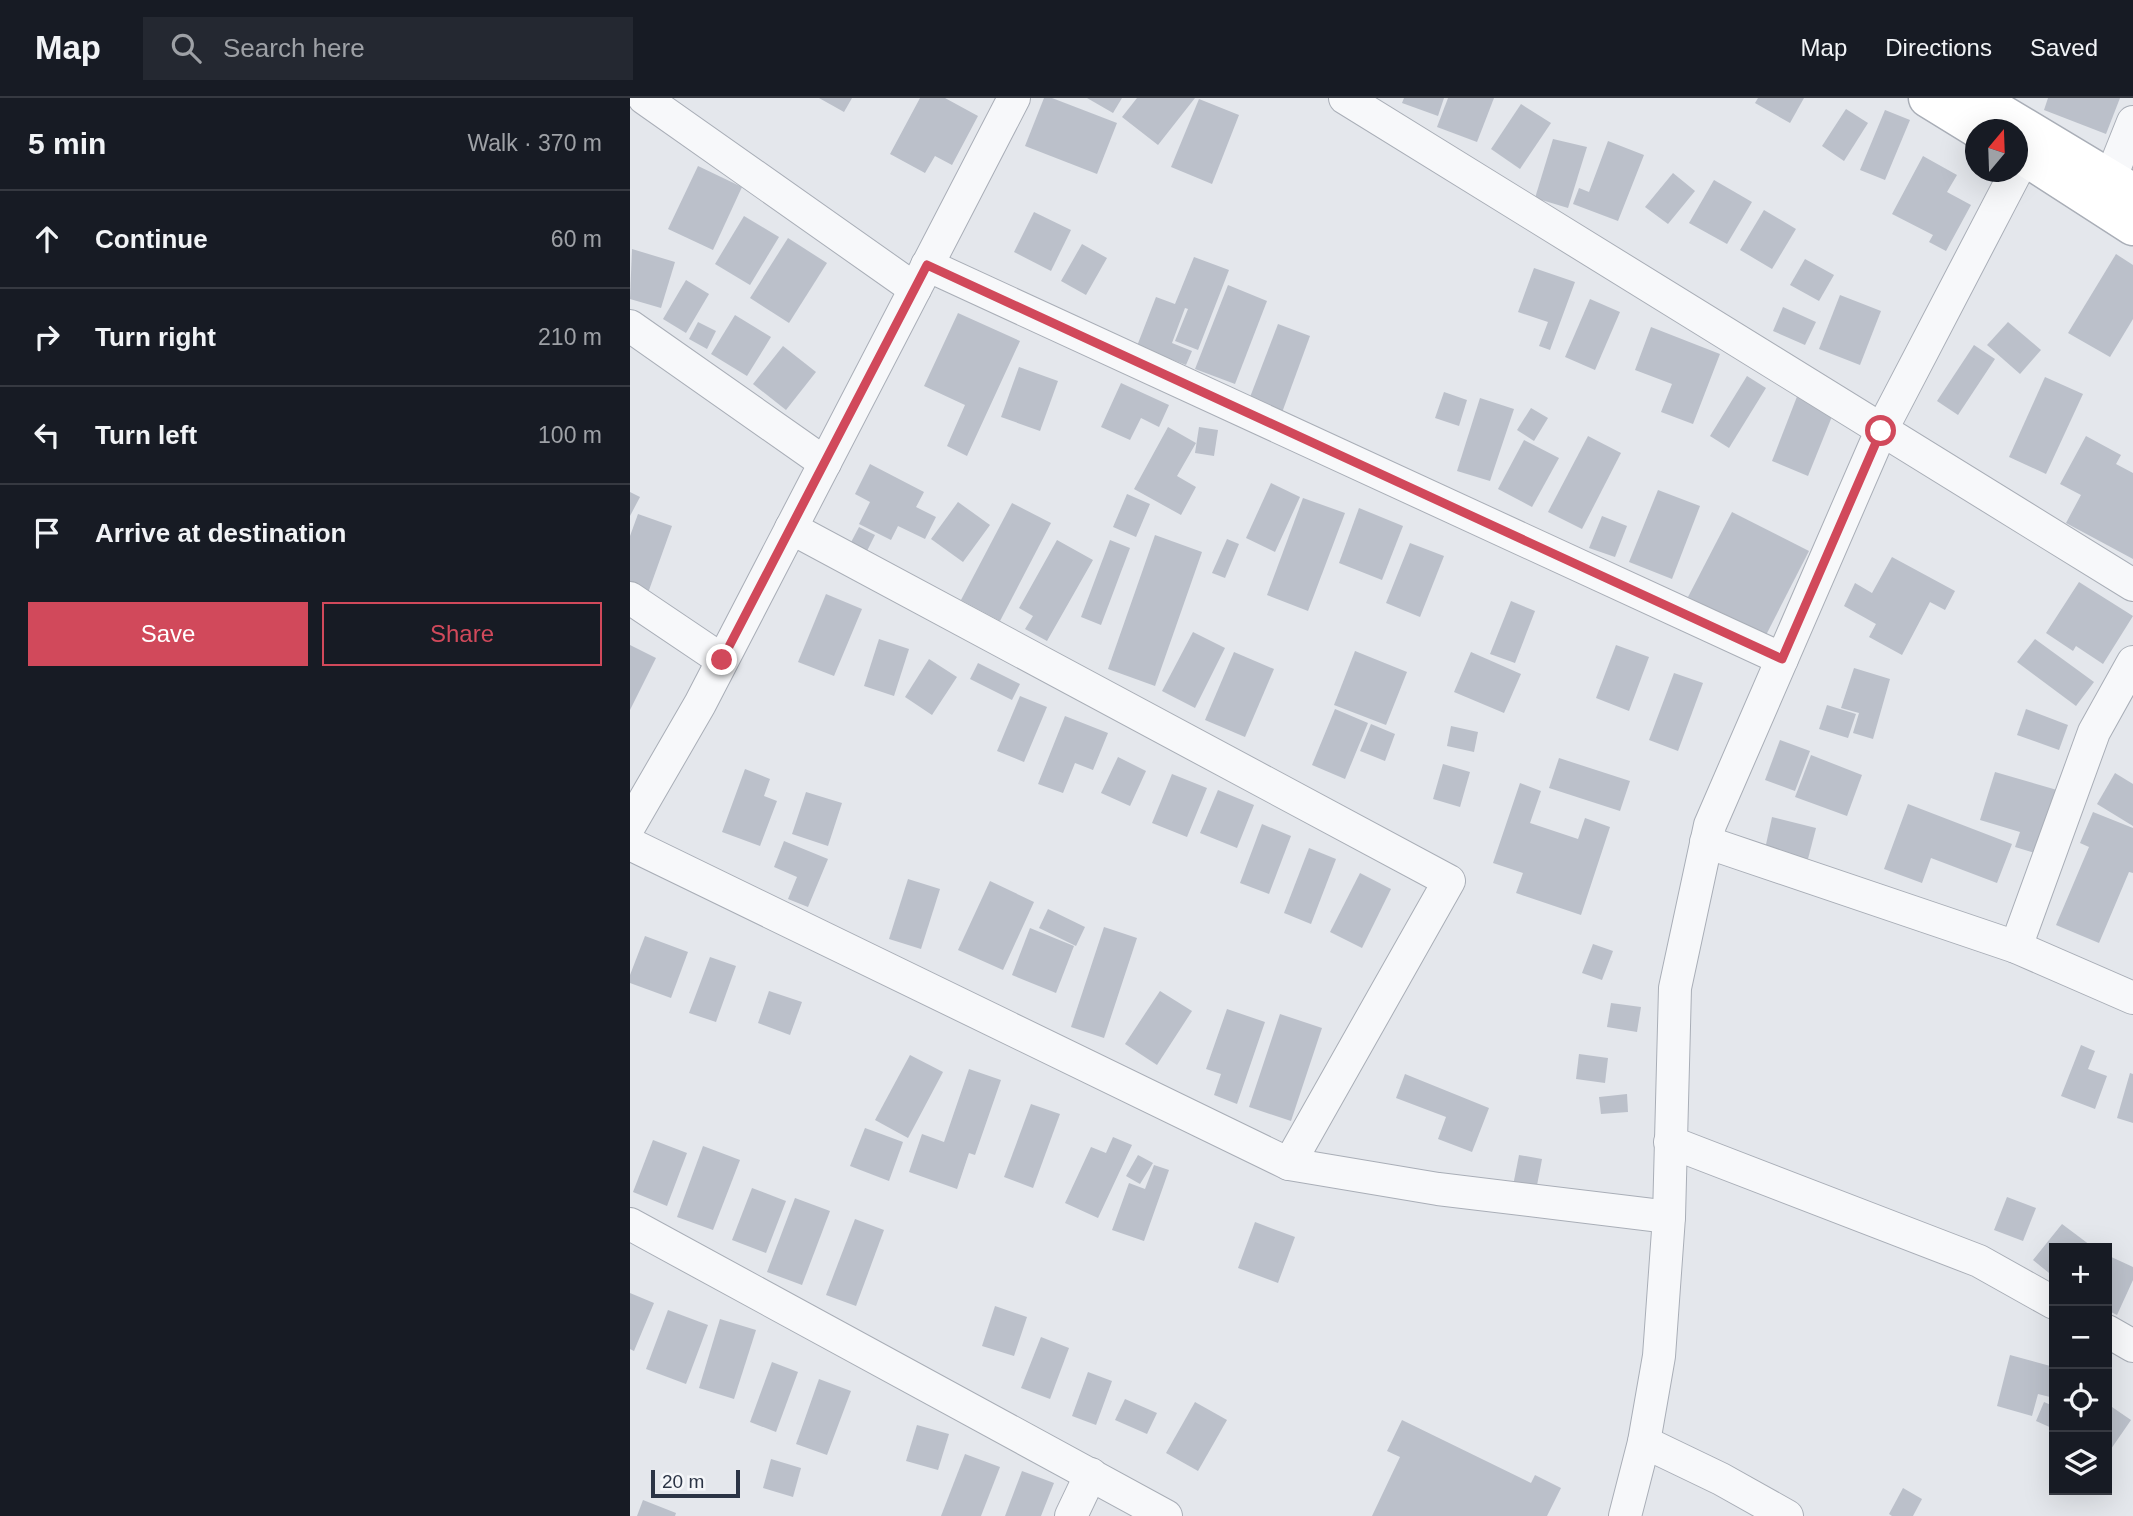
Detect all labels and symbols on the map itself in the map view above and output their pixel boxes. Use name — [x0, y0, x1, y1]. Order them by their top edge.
north arrow — [1965, 119, 2028, 182]
route start — [1865, 415, 1896, 446]
route end — [706, 644, 737, 675]
scale bar — [651, 1467, 740, 1499]

